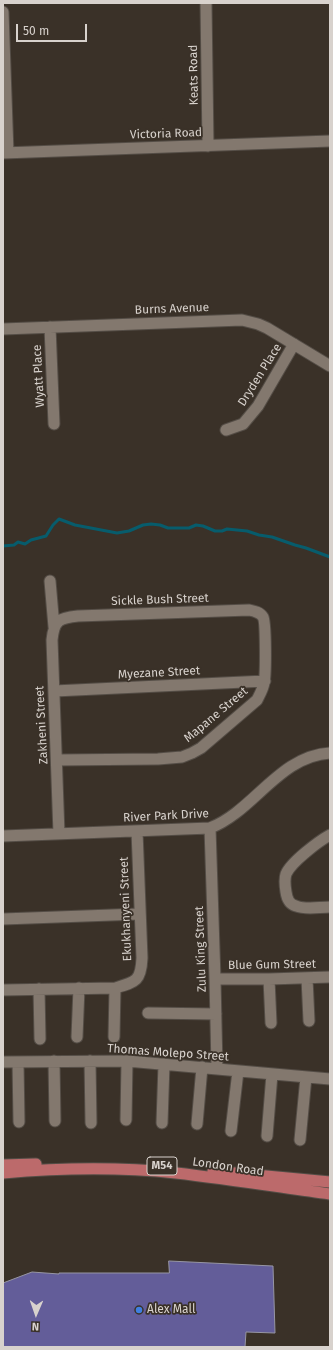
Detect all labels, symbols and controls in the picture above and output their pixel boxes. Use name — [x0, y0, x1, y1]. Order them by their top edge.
scale bar — [18, 16, 89, 42]
text: 50 m — [23, 24, 49, 38]
street label: Keats Road — [186, 45, 202, 105]
street label: Victoria Road — [130, 126, 202, 142]
street label: Burns Avenue — [134, 301, 210, 317]
street label: Dryden Place — [235, 341, 285, 409]
street label: Wyatt Place — [30, 344, 48, 408]
street label: Sickle Bush Street — [111, 591, 209, 609]
street label: Myezane Street — [117, 664, 201, 682]
street label: Mapane Street — [181, 684, 251, 746]
street label: Zakheni Street — [33, 685, 51, 765]
street label: River Park Drive — [123, 807, 209, 825]
street label: Ekukhanyeni Street — [117, 856, 135, 962]
street label: Zulu King Street — [192, 906, 210, 992]
street label: Blue Gum Street — [228, 957, 316, 973]
street label: Thomas Molepo Street — [107, 1042, 229, 1064]
street label: London Road — [191, 1155, 265, 1179]
road number: M54 — [147, 1157, 177, 1175]
north arrow — [16, 1294, 56, 1334]
place label: Alex Mall — [147, 1303, 196, 1317]
marker: Alex Mall — [134, 1305, 144, 1315]
text: N — [32, 1320, 39, 1333]

